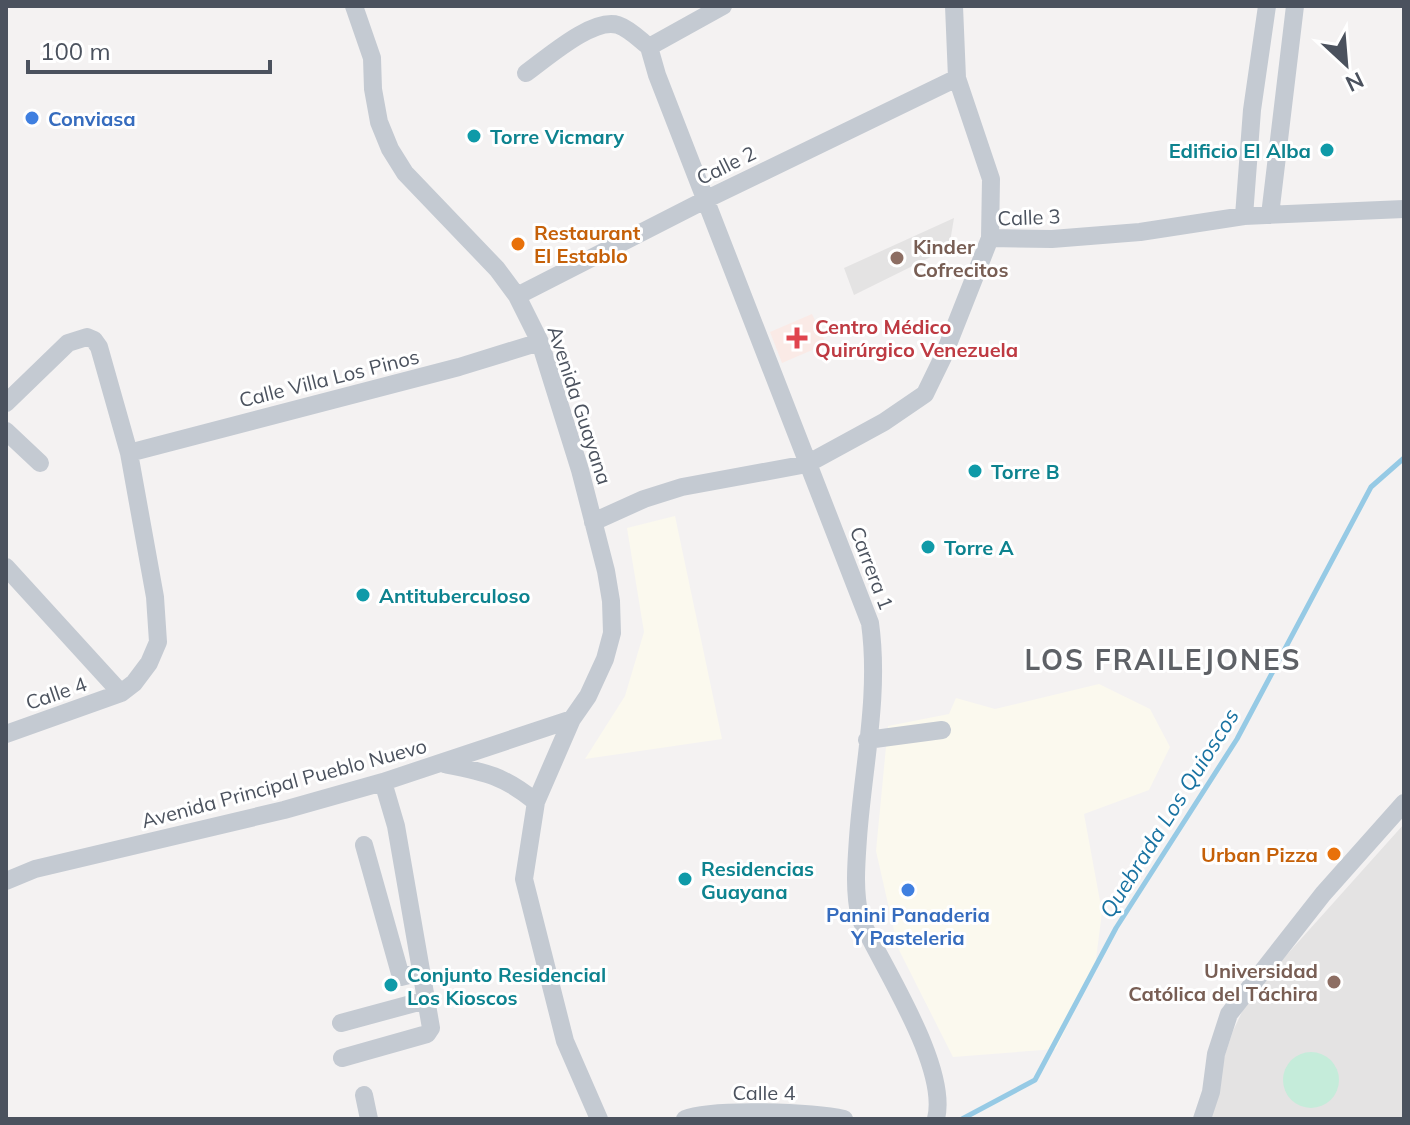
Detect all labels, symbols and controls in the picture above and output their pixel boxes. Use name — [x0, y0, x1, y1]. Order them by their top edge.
scale bar — [28, 24, 270, 74]
north arrow — [1306, 24, 1386, 104]
text: 100 m — [40, 36, 111, 66]
text: N — [1341, 66, 1368, 98]
place label: Conviasa — [48, 106, 136, 131]
marker: Conviasa — [23, 109, 41, 127]
place label: Torre Vicmary — [490, 124, 624, 149]
marker: Torre Vicmary — [465, 127, 483, 145]
place label: Edificio El Alba — [1169, 138, 1311, 163]
street label: Calle 2 — [692, 140, 760, 190]
marker: Edificio El Alba — [1318, 141, 1336, 159]
street label: Calle 3 — [997, 203, 1061, 231]
place label: Restaurant El Establo — [534, 220, 641, 268]
place label: Kinder Cofrecitos — [913, 234, 1008, 282]
marker: Restaurant El Establo — [509, 235, 527, 253]
marker: Kinder Cofrecitos — [888, 249, 906, 267]
place label: Centro Médico Quirúrgico Venezuela — [815, 314, 1018, 362]
street label: Avenida Guayana — [543, 322, 617, 488]
marker: Centro Médico Quirúrgico Venezuela — [786, 327, 808, 349]
street label: Calle Villa Los Pinos — [236, 344, 422, 412]
place label: Torre B — [991, 459, 1059, 484]
marker: Torre B — [966, 462, 984, 480]
street label: Carrera 1 — [845, 523, 899, 613]
place label: Torre A — [944, 535, 1014, 560]
marker: Torre A — [919, 538, 937, 556]
place label: Antituberculoso — [379, 583, 530, 608]
marker: Antituberculoso — [354, 586, 372, 604]
district label: LOS FRAILEJONES — [1024, 642, 1302, 677]
street label: Calle 4 — [22, 671, 90, 715]
water label: Quebrada Los Quioscos — [1093, 703, 1245, 923]
street label: Avenida Principal Pueblo Nuevo — [139, 733, 429, 833]
place label: Urban Pizza — [1201, 842, 1318, 867]
marker: Urban Pizza — [1325, 845, 1343, 863]
place label: Residencias Guayana — [701, 856, 814, 904]
marker: Residencias Guayana — [676, 870, 694, 888]
marker: Panini Panaderia Y Pasteleria — [899, 881, 917, 899]
place label: Panini Panaderia Y Pasteleria — [826, 902, 990, 950]
place label: Universidad Católica del Táchira — [1128, 958, 1318, 1006]
place label: Conjunto Residencial Los Kioscos — [407, 962, 606, 1010]
marker: Universidad Católica del Táchira — [1325, 973, 1343, 991]
marker: Conjunto Residencial Los Kioscos — [382, 976, 400, 994]
street label: Calle 4 — [733, 1080, 795, 1105]

